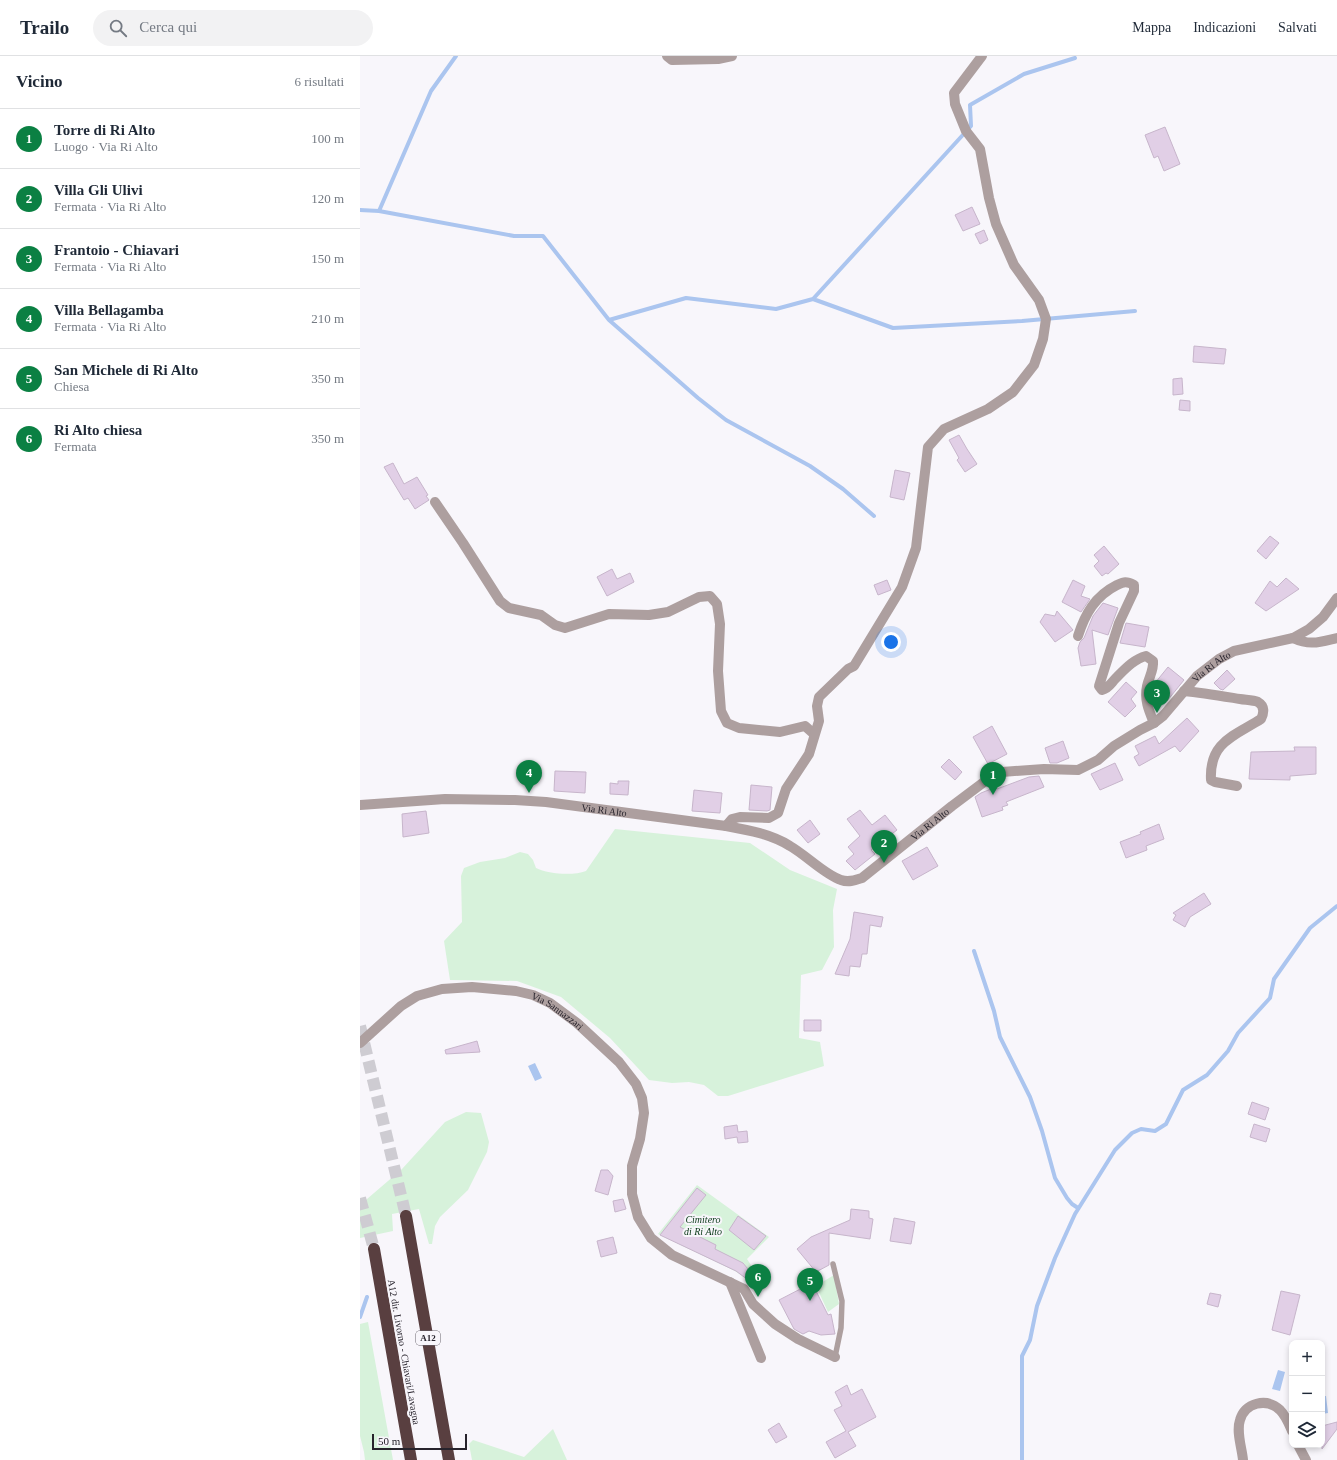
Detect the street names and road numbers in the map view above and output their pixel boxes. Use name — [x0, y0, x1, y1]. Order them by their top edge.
street label: Via Ri Alto — [1189, 649, 1232, 684]
street label: Via Ri Alto — [581, 801, 628, 818]
street label: Via Ri Alto — [908, 805, 951, 842]
street label: Via Sannazzari — [530, 990, 586, 1032]
street label: A12 dir. Livorno - Chiavari/Lavagna — [386, 1278, 422, 1426]
road number: A12 — [416, 1331, 440, 1345]

